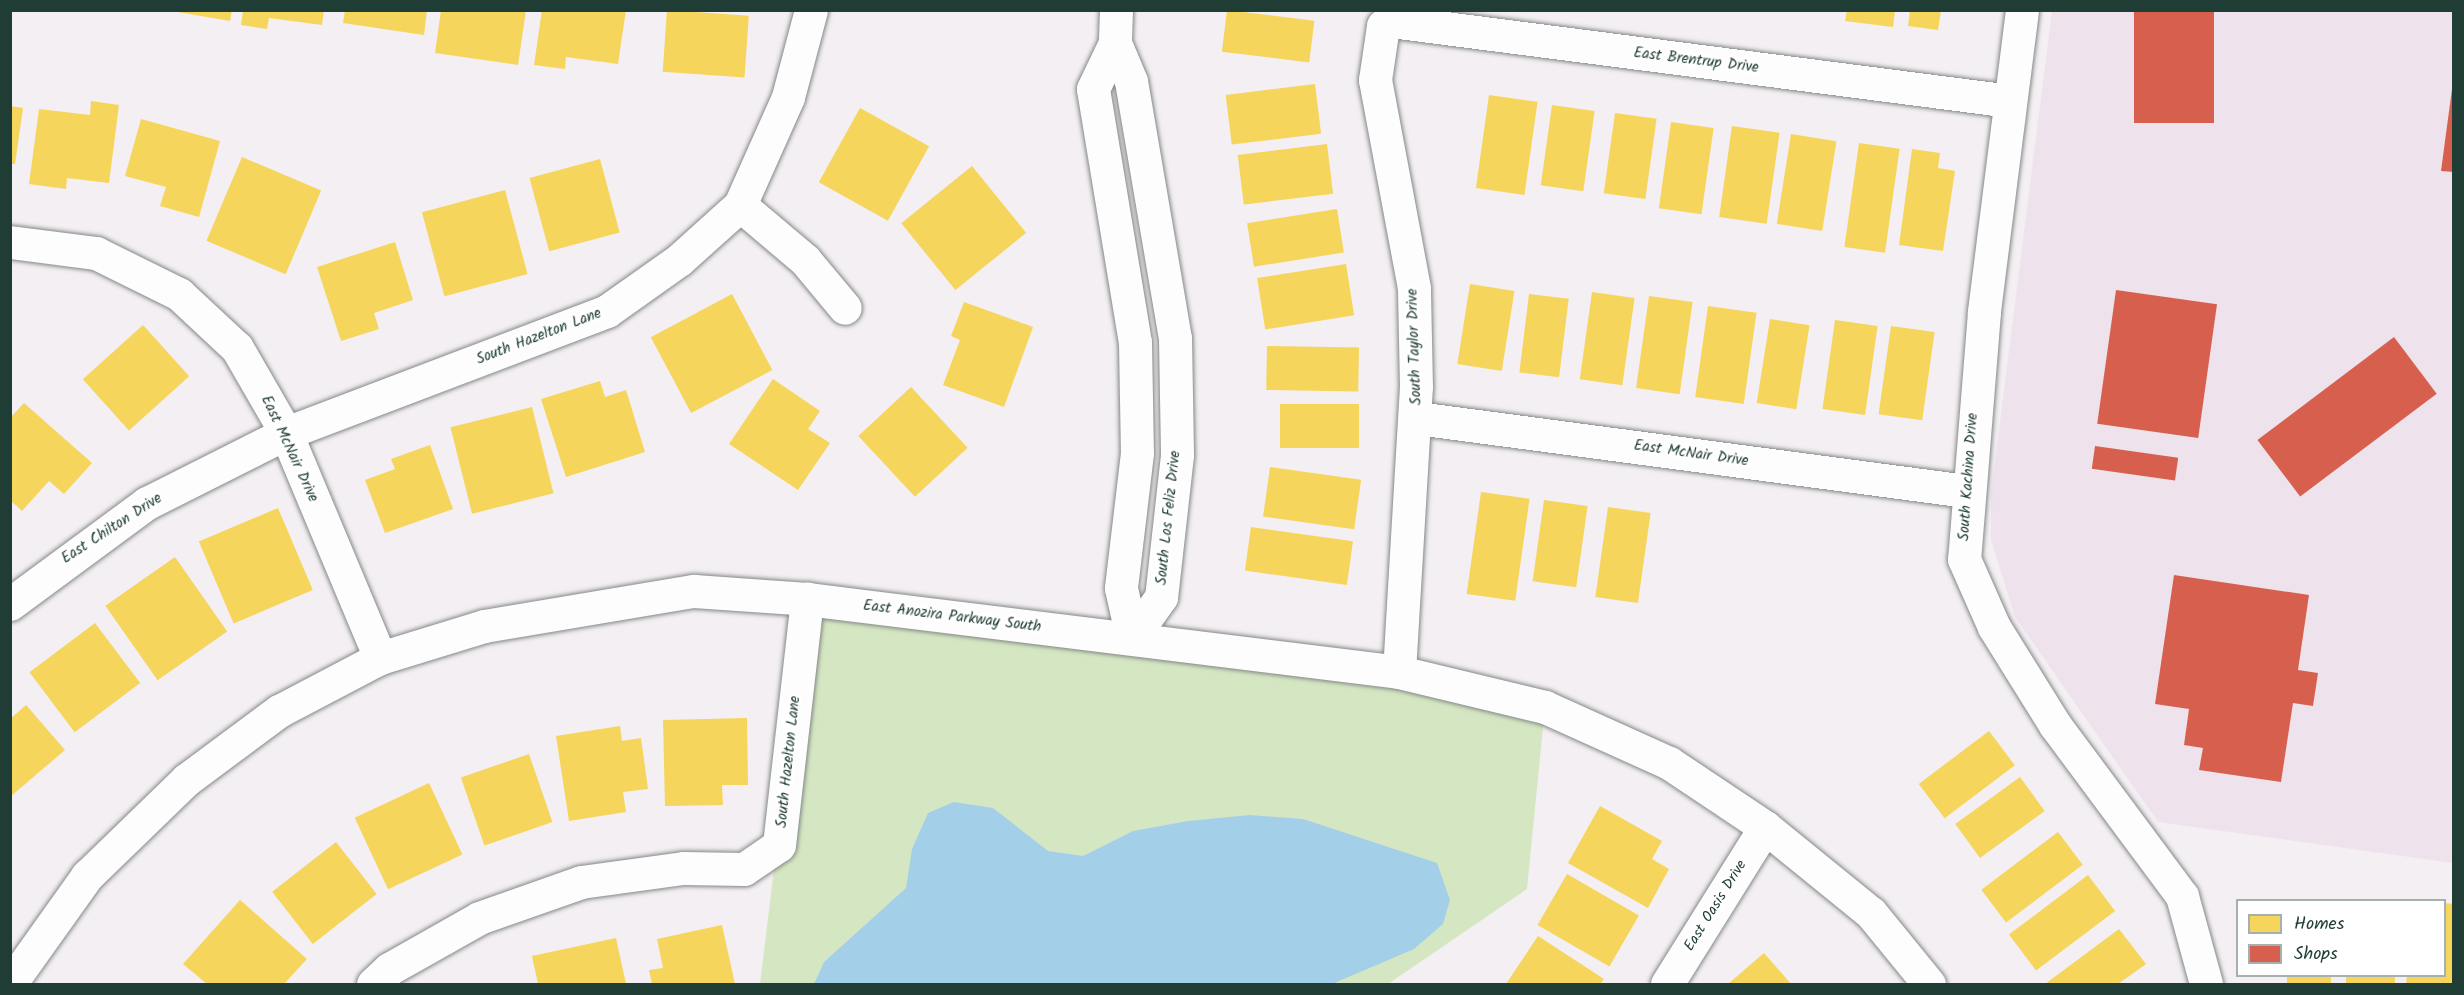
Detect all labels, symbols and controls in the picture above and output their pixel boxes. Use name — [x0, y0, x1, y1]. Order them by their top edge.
street label: East Brentrup Drive — [1632, 44, 1760, 78]
street label: South Taylor Drive — [1404, 288, 1426, 406]
street label: South Hazelton Lane — [474, 305, 604, 369]
street label: East McNair Drive — [256, 393, 322, 505]
street label: South Kachina Drive — [1956, 412, 1982, 542]
street label: East McNair Drive — [1633, 437, 1749, 471]
street label: South Los Feliz Drive — [1153, 450, 1185, 586]
street label: East Chilton Drive — [58, 490, 166, 568]
street label: East Anozira Parkway South — [862, 597, 1042, 637]
street label: South Hazelton Lane — [773, 695, 805, 829]
street label: East Oasis Drive — [1681, 857, 1751, 955]
legend — [2236, 899, 2446, 977]
text: Homes — [2294, 910, 2344, 939]
text: Shops — [2294, 940, 2338, 969]

